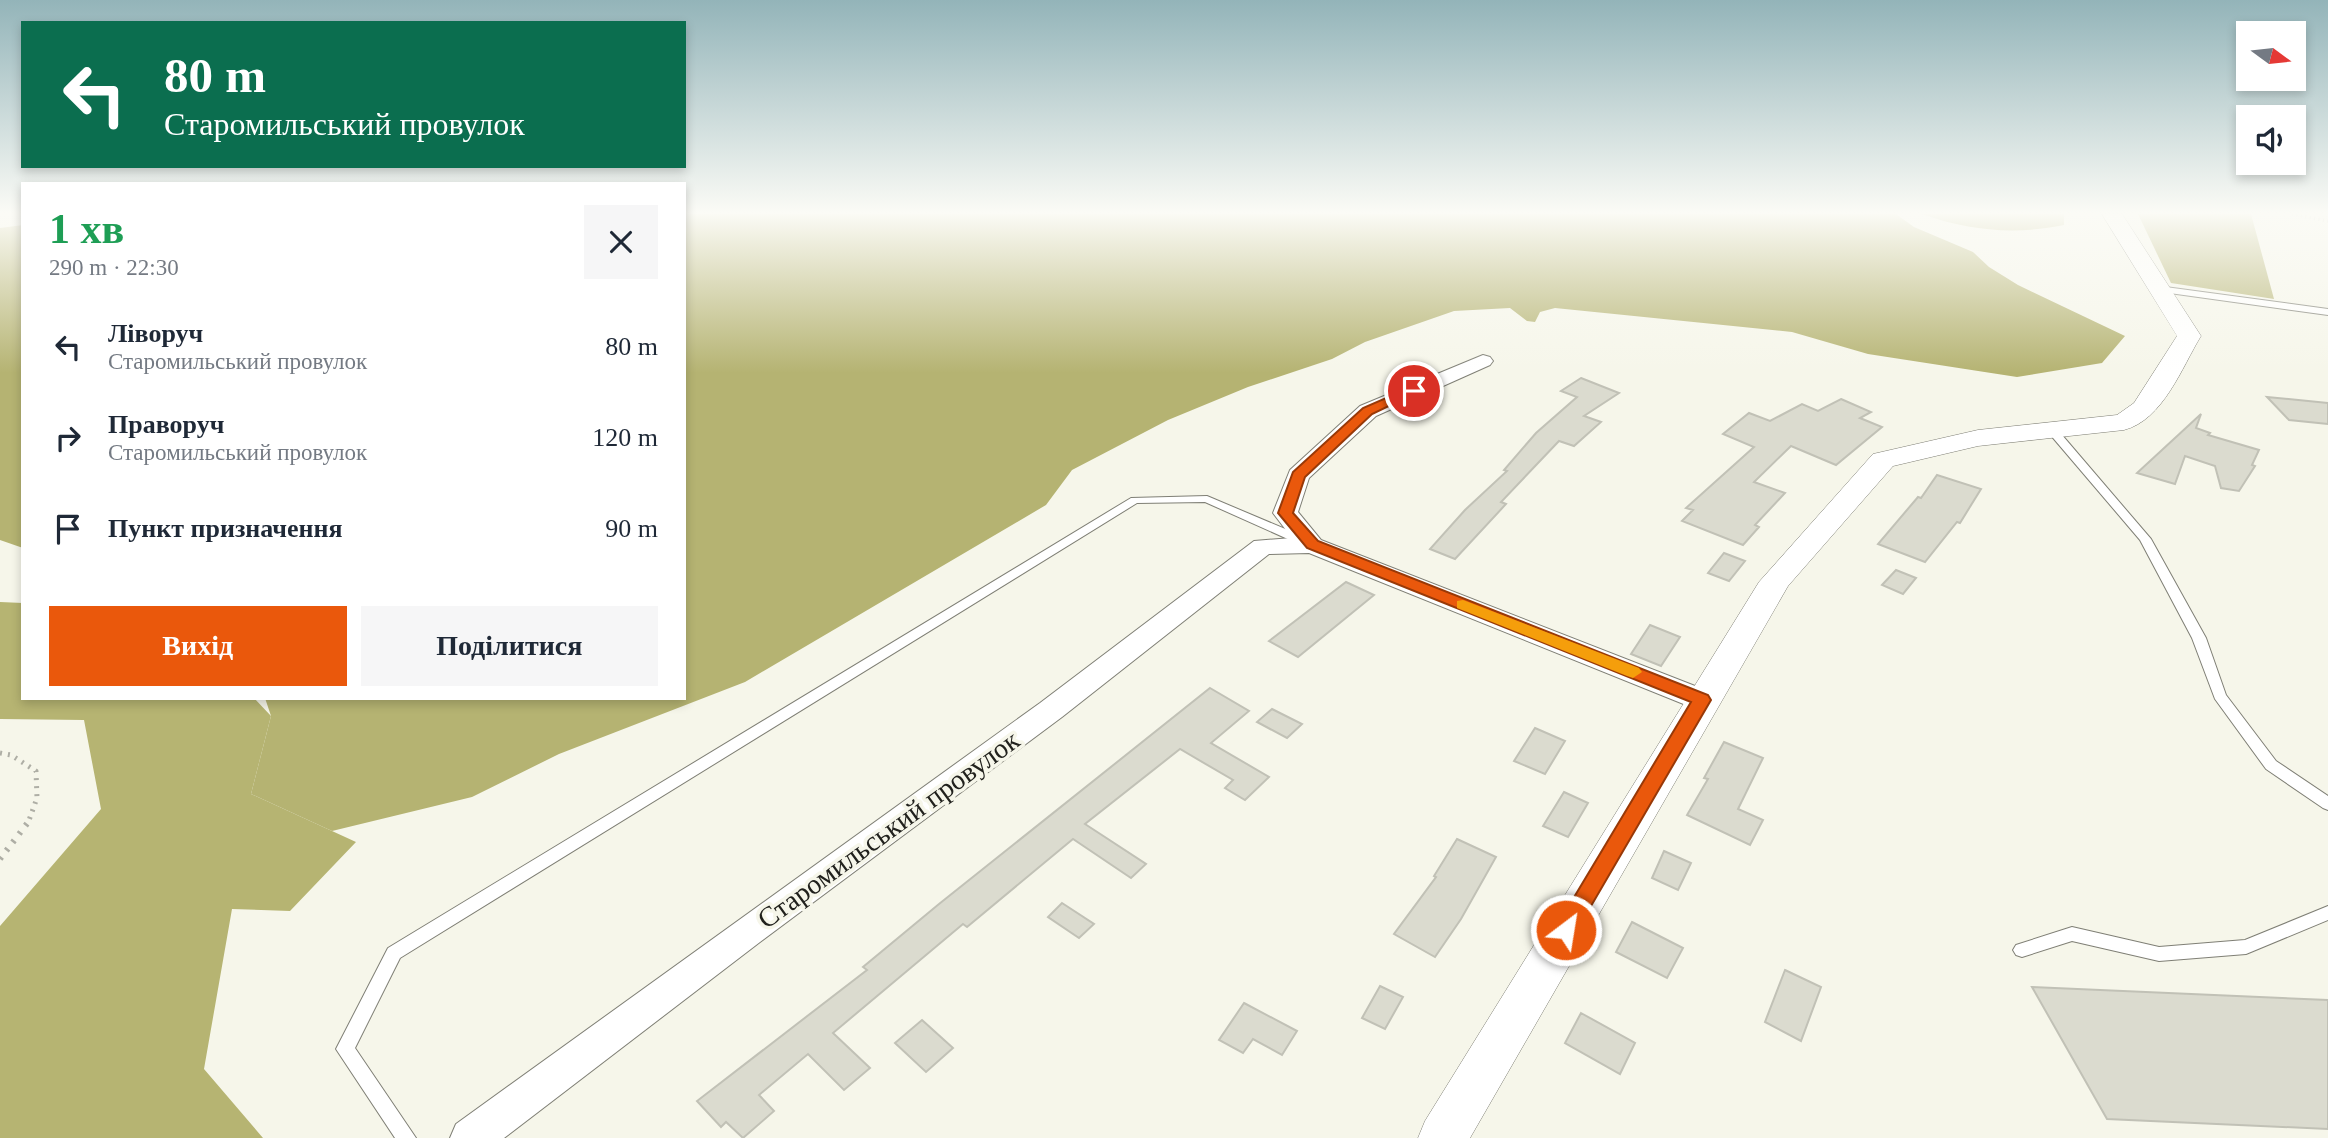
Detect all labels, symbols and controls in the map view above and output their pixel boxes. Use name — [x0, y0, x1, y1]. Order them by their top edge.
north arrow — [2236, 21, 2306, 91]
map controls — [2236, 21, 2306, 175]
text: 80 m — [164, 48, 266, 103]
icon: left — [49, 49, 140, 140]
button: sound — [2236, 105, 2306, 175]
text: Старомильський провулок — [164, 106, 525, 142]
button: close — [584, 205, 658, 279]
text: 1 хв — [49, 206, 124, 252]
text: 290 m · 22:30 — [49, 255, 179, 280]
text: Ліворуч — [108, 319, 203, 348]
icon: left — [49, 328, 87, 366]
text: 80 m — [605, 332, 658, 361]
text: Старомильський провулок — [108, 349, 367, 374]
pin — [1384, 361, 1444, 421]
icon: arrive — [1395, 372, 1433, 410]
text: Праворуч — [108, 410, 224, 439]
icon: right — [49, 419, 87, 457]
text: 120 m — [592, 423, 658, 452]
text: Старомильський провулок — [108, 440, 367, 465]
icon: arrive — [49, 510, 87, 548]
text: Пункт призначення — [108, 514, 343, 543]
text: 90 m — [605, 514, 658, 543]
button: Вихід — [49, 606, 347, 686]
button: Поділитися — [361, 606, 658, 686]
street label: Старомильський провулок — [752, 724, 1025, 935]
position arrow — [1529, 893, 1603, 967]

